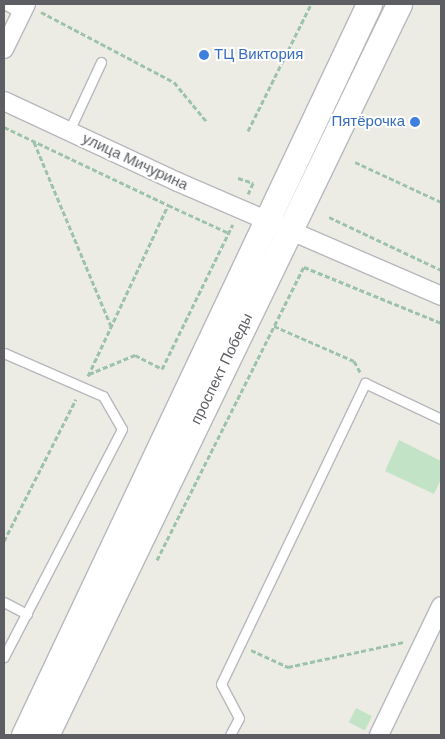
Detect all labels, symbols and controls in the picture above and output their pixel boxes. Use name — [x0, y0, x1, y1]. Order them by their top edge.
place label: ТЦ Виктория — [214, 46, 303, 64]
marker: ТЦ Виктория — [198, 49, 210, 61]
place label: Пятёрочка — [331, 113, 405, 131]
marker: Пятёрочка — [409, 116, 421, 128]
street label: улица Мичурина — [79, 130, 191, 194]
street label: проспект Победы — [187, 310, 257, 428]

